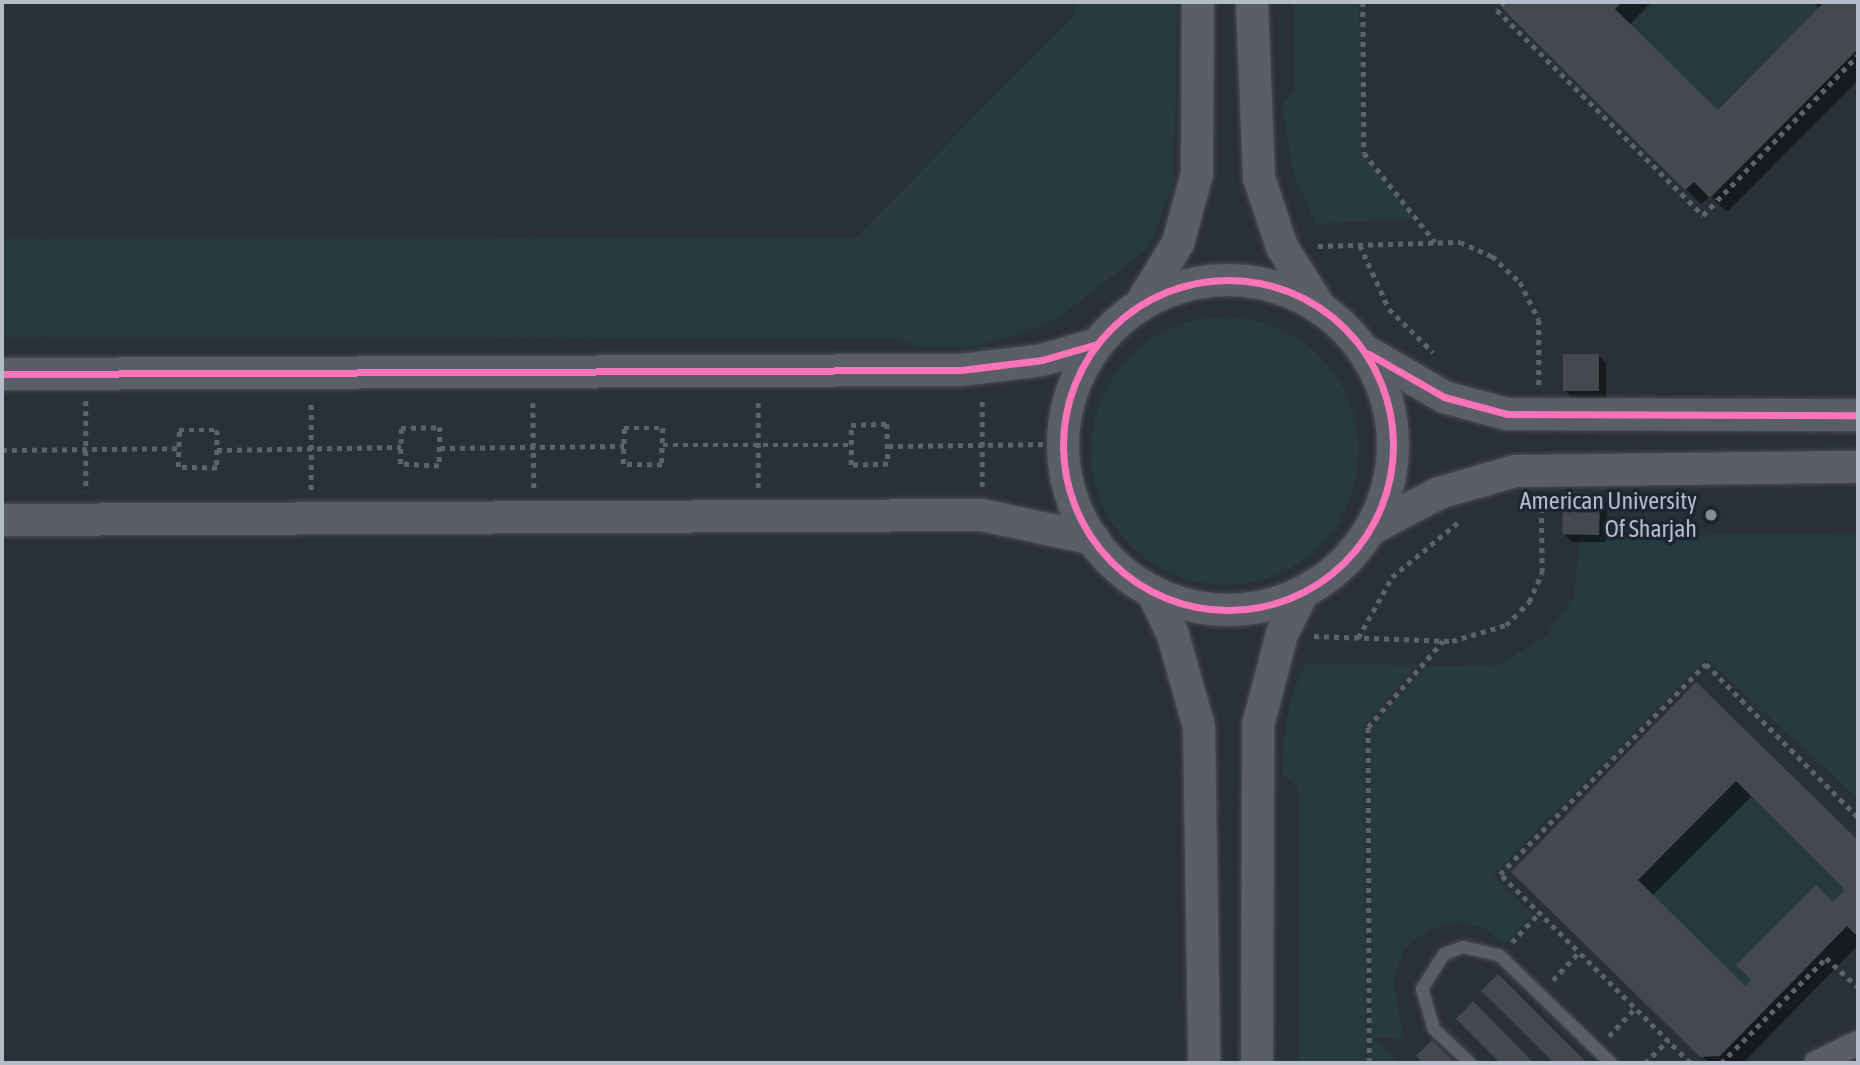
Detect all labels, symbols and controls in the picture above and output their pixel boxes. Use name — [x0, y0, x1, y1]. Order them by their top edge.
place label: American University Of Sharjah — [1520, 487, 1697, 543]
marker: American University Of Sharjah — [1703, 507, 1719, 523]

